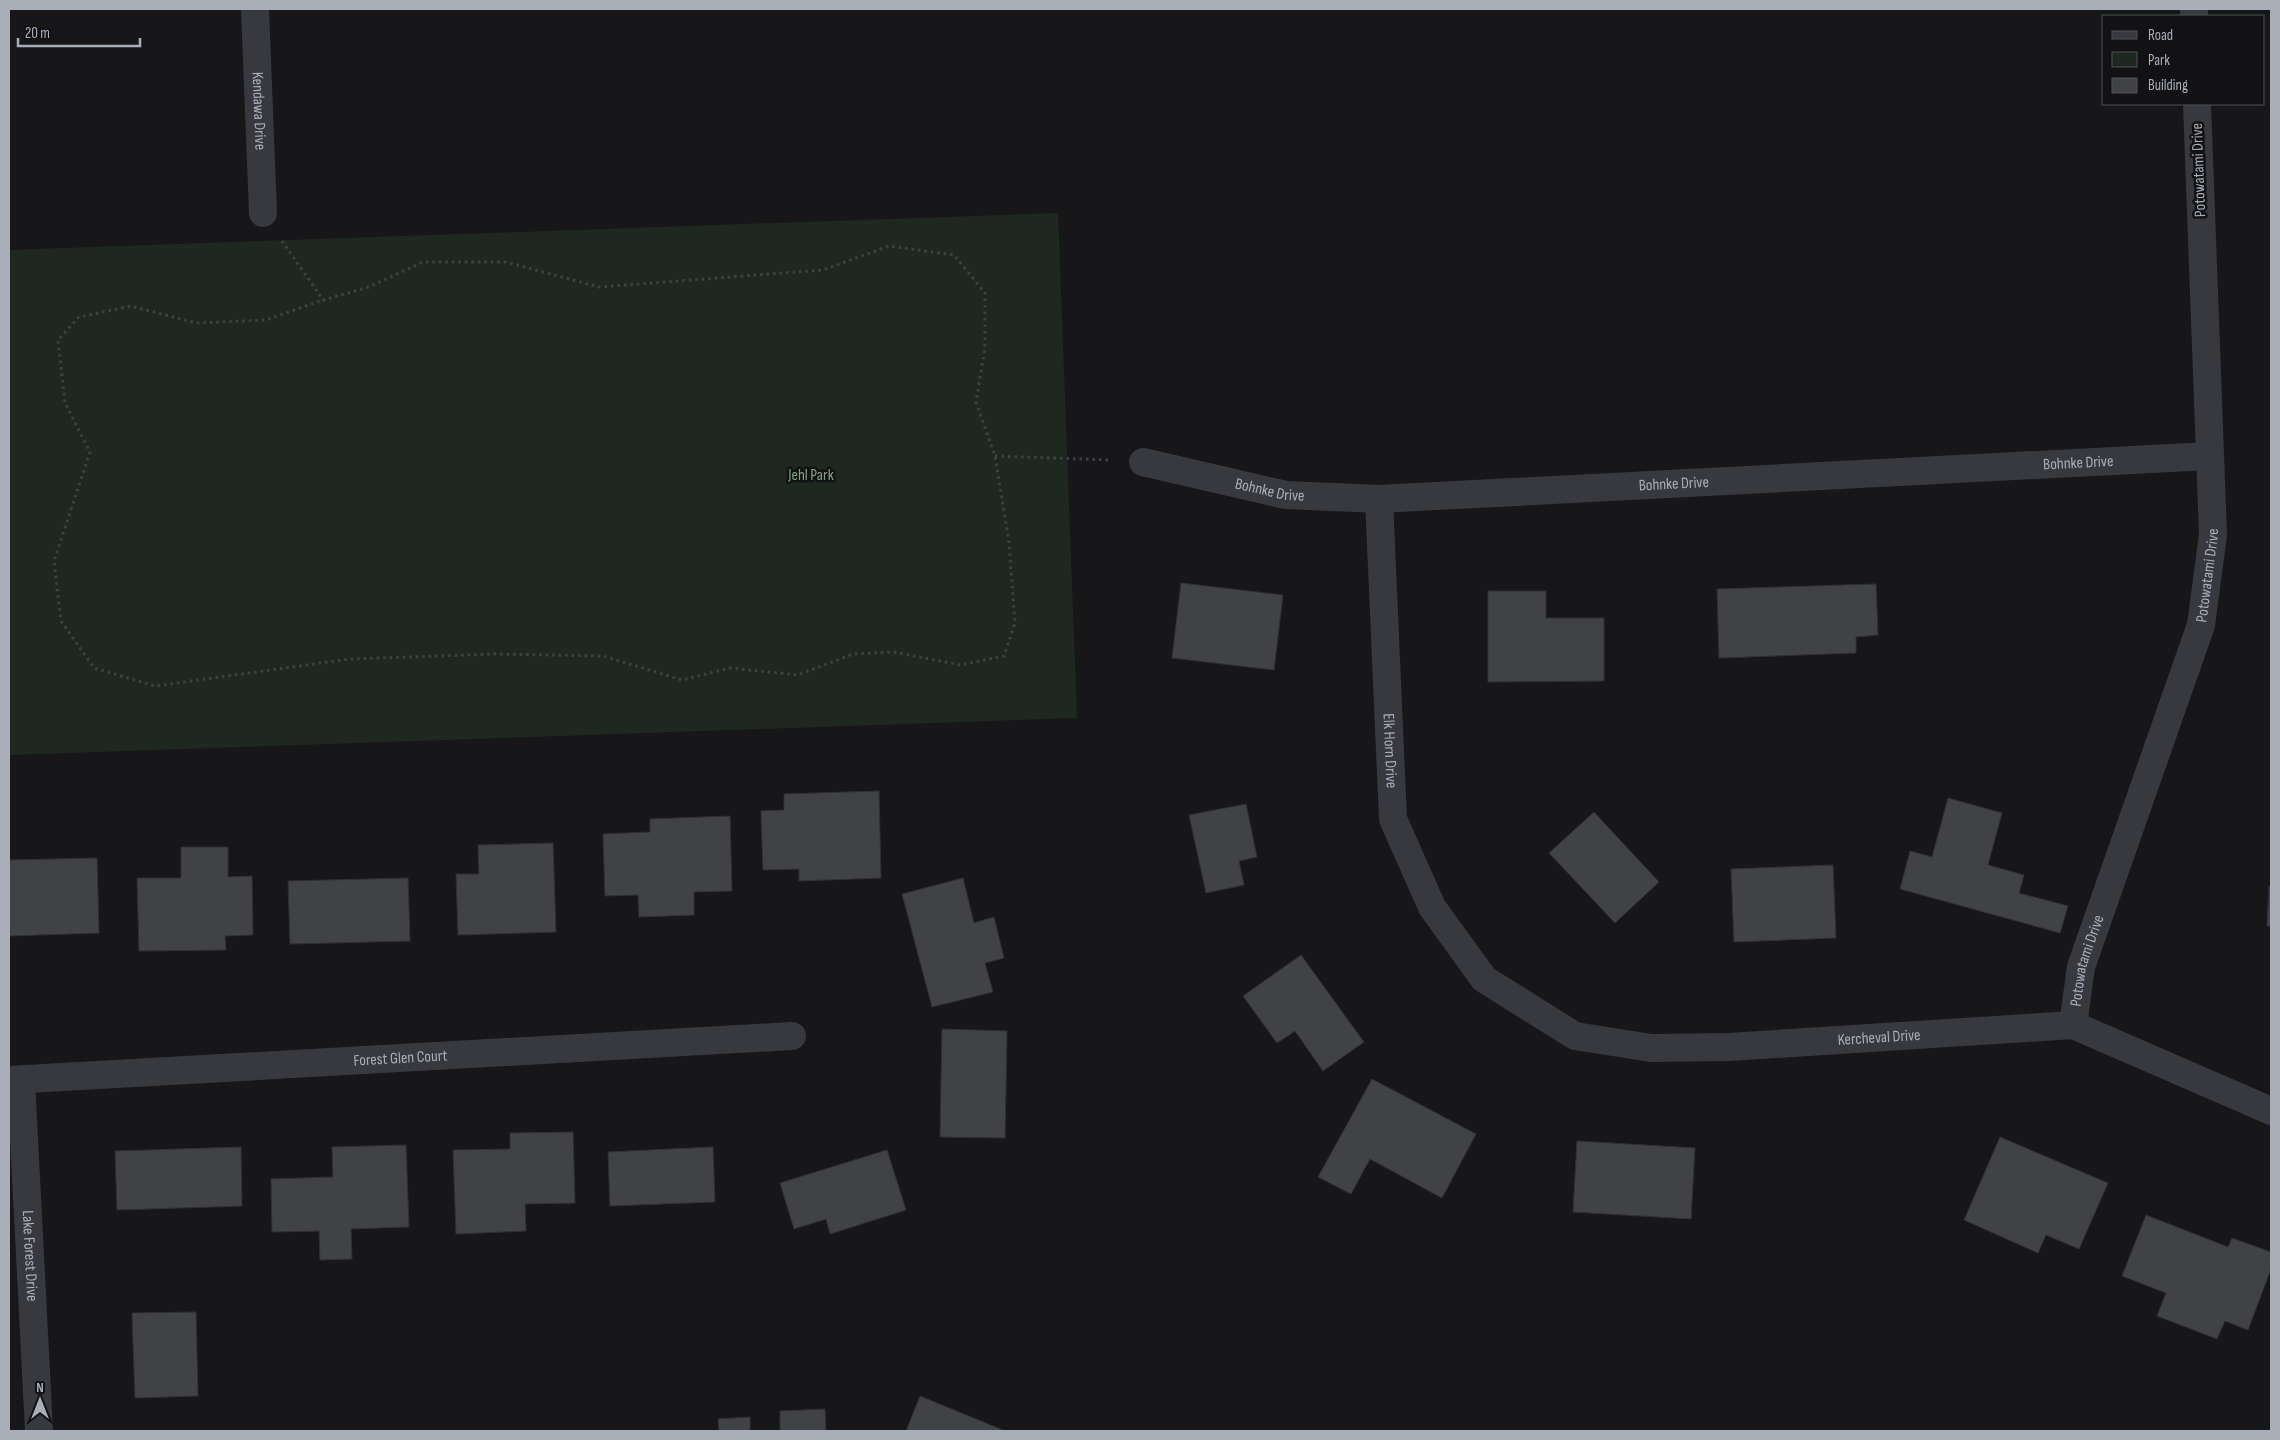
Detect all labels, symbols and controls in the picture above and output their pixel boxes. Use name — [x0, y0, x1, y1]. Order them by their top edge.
scale bar — [18, 15, 140, 47]
legend — [2102, 15, 2265, 105]
text: 20 m — [25, 24, 50, 43]
text: Road — [2148, 26, 2173, 45]
text: Park — [2148, 51, 2170, 70]
street label: Kendawa Drive — [248, 71, 270, 151]
text: Building — [2148, 76, 2188, 95]
street label: Potowatami Drive — [2188, 123, 2210, 217]
street label: Bohnke Drive — [2043, 451, 2114, 474]
park label: Jehl Park — [787, 466, 834, 485]
street label: Bohnke Drive — [1638, 472, 1709, 495]
street label: Bohnke Drive — [1233, 474, 1305, 505]
street label: Potowatami Drive — [2192, 528, 2222, 624]
street label: Elk Horn Drive — [1379, 713, 1401, 789]
street label: Potowatami Drive — [2066, 912, 2108, 1008]
street label: Kercheval Drive — [1837, 1025, 1921, 1050]
street label: Forest Glen Court — [353, 1046, 448, 1070]
street label: Lake Forest Drive — [18, 1210, 42, 1302]
north arrow — [15, 1375, 65, 1425]
text: N — [36, 1379, 44, 1396]

